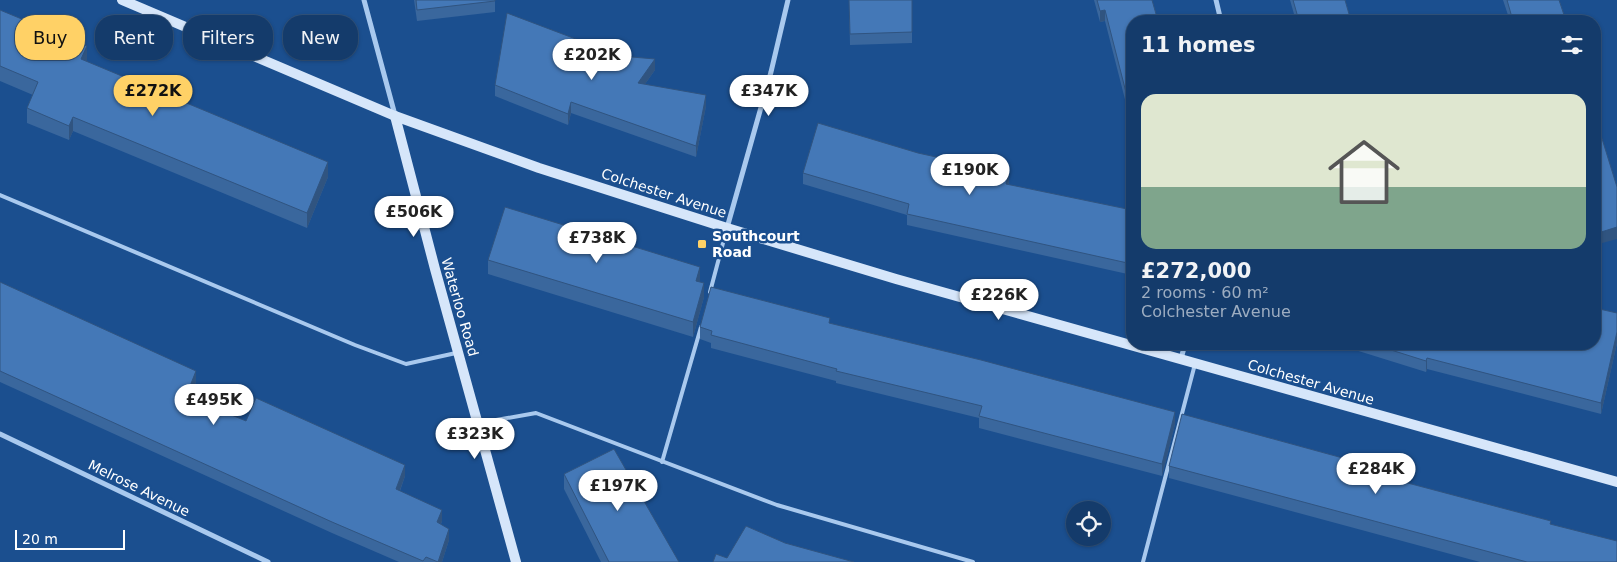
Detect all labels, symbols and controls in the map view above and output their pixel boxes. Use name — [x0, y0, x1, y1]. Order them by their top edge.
chip: Buy — [15, 15, 85, 60]
chip: Rent — [95, 15, 173, 60]
chip: Filters — [183, 15, 273, 60]
chip: New — [283, 15, 358, 60]
icon: filters — [1558, 31, 1586, 59]
text: 11 homes — [1141, 33, 1256, 57]
pin: £202K — [557, 38, 627, 81]
text: £202K — [564, 45, 620, 64]
pin: £272K — [118, 74, 188, 117]
pin: £347K — [734, 74, 804, 117]
text: £272K — [125, 81, 181, 100]
text: £347K — [741, 81, 797, 100]
icon: home — [1319, 127, 1409, 217]
pin: £190K — [935, 154, 1005, 196]
text: £190K — [942, 160, 998, 179]
street label: Colchester Avenue — [599, 165, 729, 221]
pin: £506K — [379, 196, 449, 238]
text: £506K — [386, 202, 442, 221]
pin: £738K — [562, 222, 632, 264]
text: £738K — [569, 228, 625, 247]
place label: Southcourt Road — [712, 228, 800, 260]
marker: Southcourt Road — [696, 238, 708, 250]
street label: Waterloo Road — [438, 256, 482, 358]
text: £272,000 — [1141, 259, 1251, 283]
pin: £226K — [964, 278, 1034, 321]
text: 2 rooms · 60 m² — [1141, 283, 1269, 302]
text: £226K — [971, 285, 1027, 304]
text: Colchester Avenue — [1141, 302, 1291, 321]
street label: Colchester Avenue — [1246, 356, 1376, 408]
pin: £495K — [179, 384, 249, 426]
text: £495K — [186, 390, 242, 409]
pin: £323K — [440, 418, 510, 460]
text: £323K — [447, 424, 503, 443]
pin: £284K — [1341, 452, 1411, 495]
street label: Melrose Avenue — [86, 456, 192, 520]
text: £284K — [1348, 459, 1404, 478]
pin: £197K — [583, 470, 653, 512]
text: £197K — [590, 476, 646, 495]
map controls — [1066, 501, 1111, 546]
button: locate — [1066, 501, 1111, 546]
scale bar — [15, 527, 125, 550]
text: 20 m — [22, 531, 58, 547]

